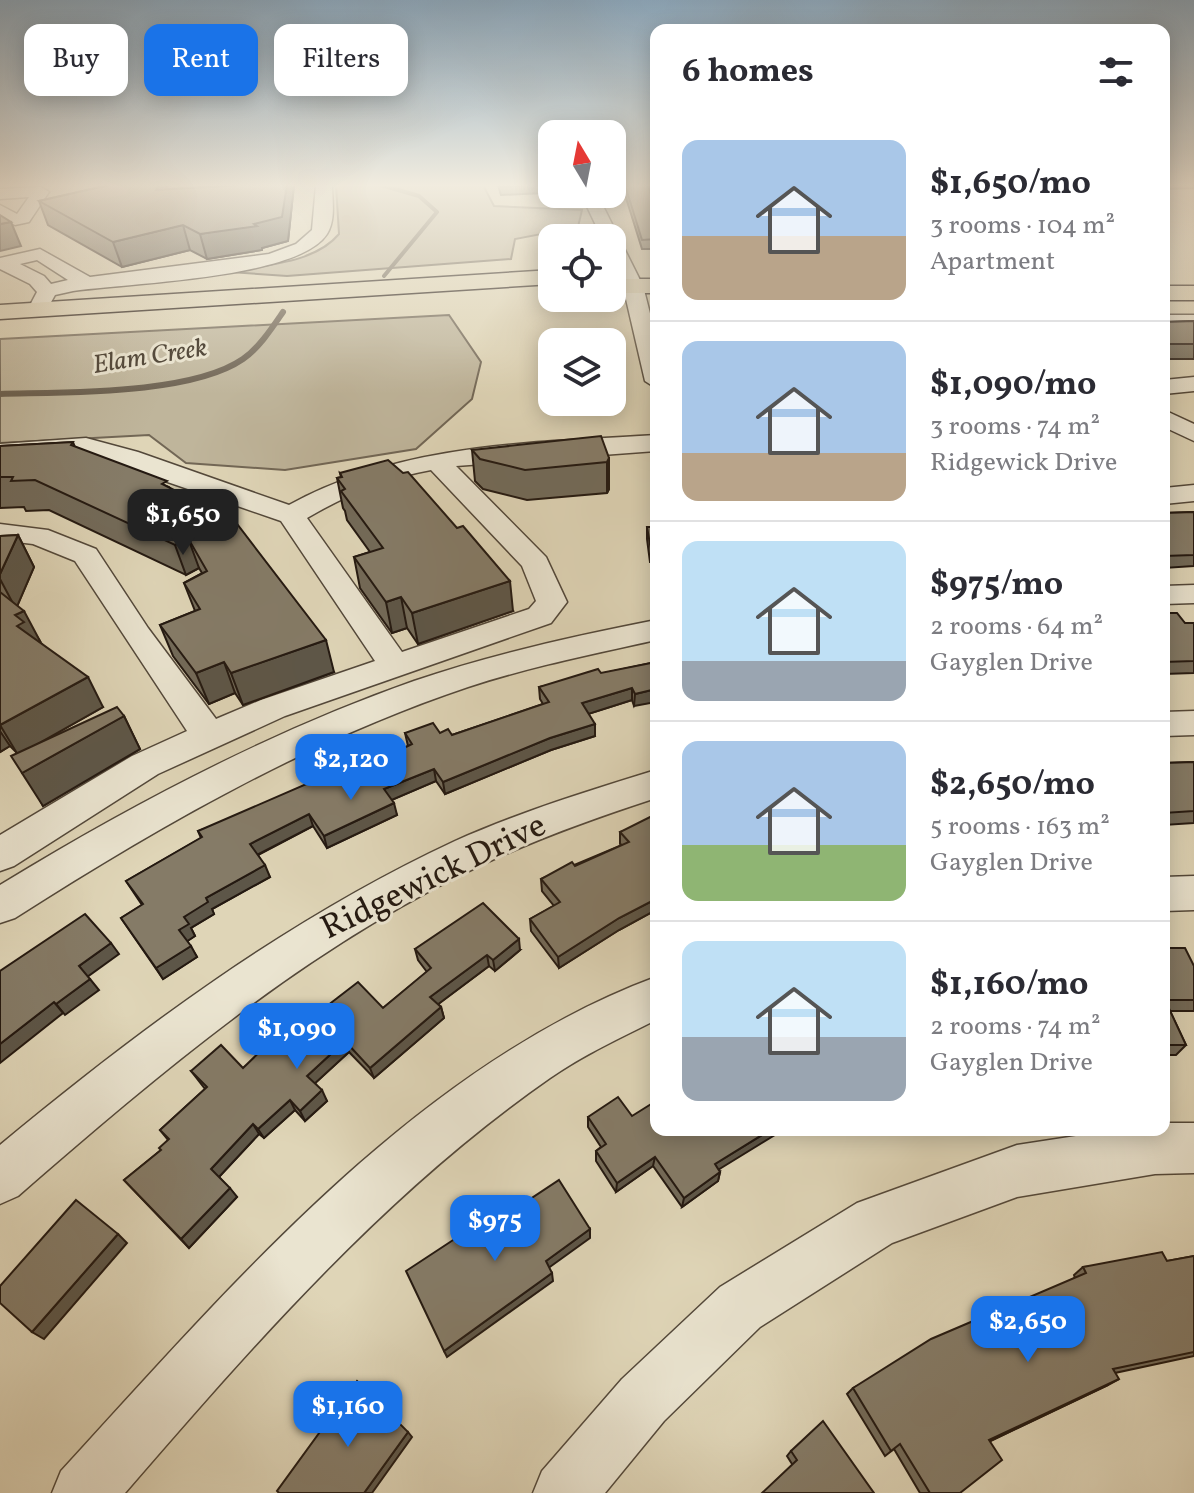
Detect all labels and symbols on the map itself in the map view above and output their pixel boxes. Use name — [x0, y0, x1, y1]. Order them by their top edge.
north arrow — [538, 120, 626, 208]
water label: Elam Creek — [90, 330, 210, 384]
pin: $1,650 — [118, 489, 248, 557]
pin: $2,120 — [286, 734, 416, 802]
street label: Ridgewick Drive — [314, 803, 554, 953]
pin: $1,090 — [232, 1003, 362, 1071]
pin: $975 — [448, 1195, 542, 1263]
pin: $2,650 — [963, 1296, 1093, 1364]
pin: $1,160 — [283, 1381, 413, 1449]

